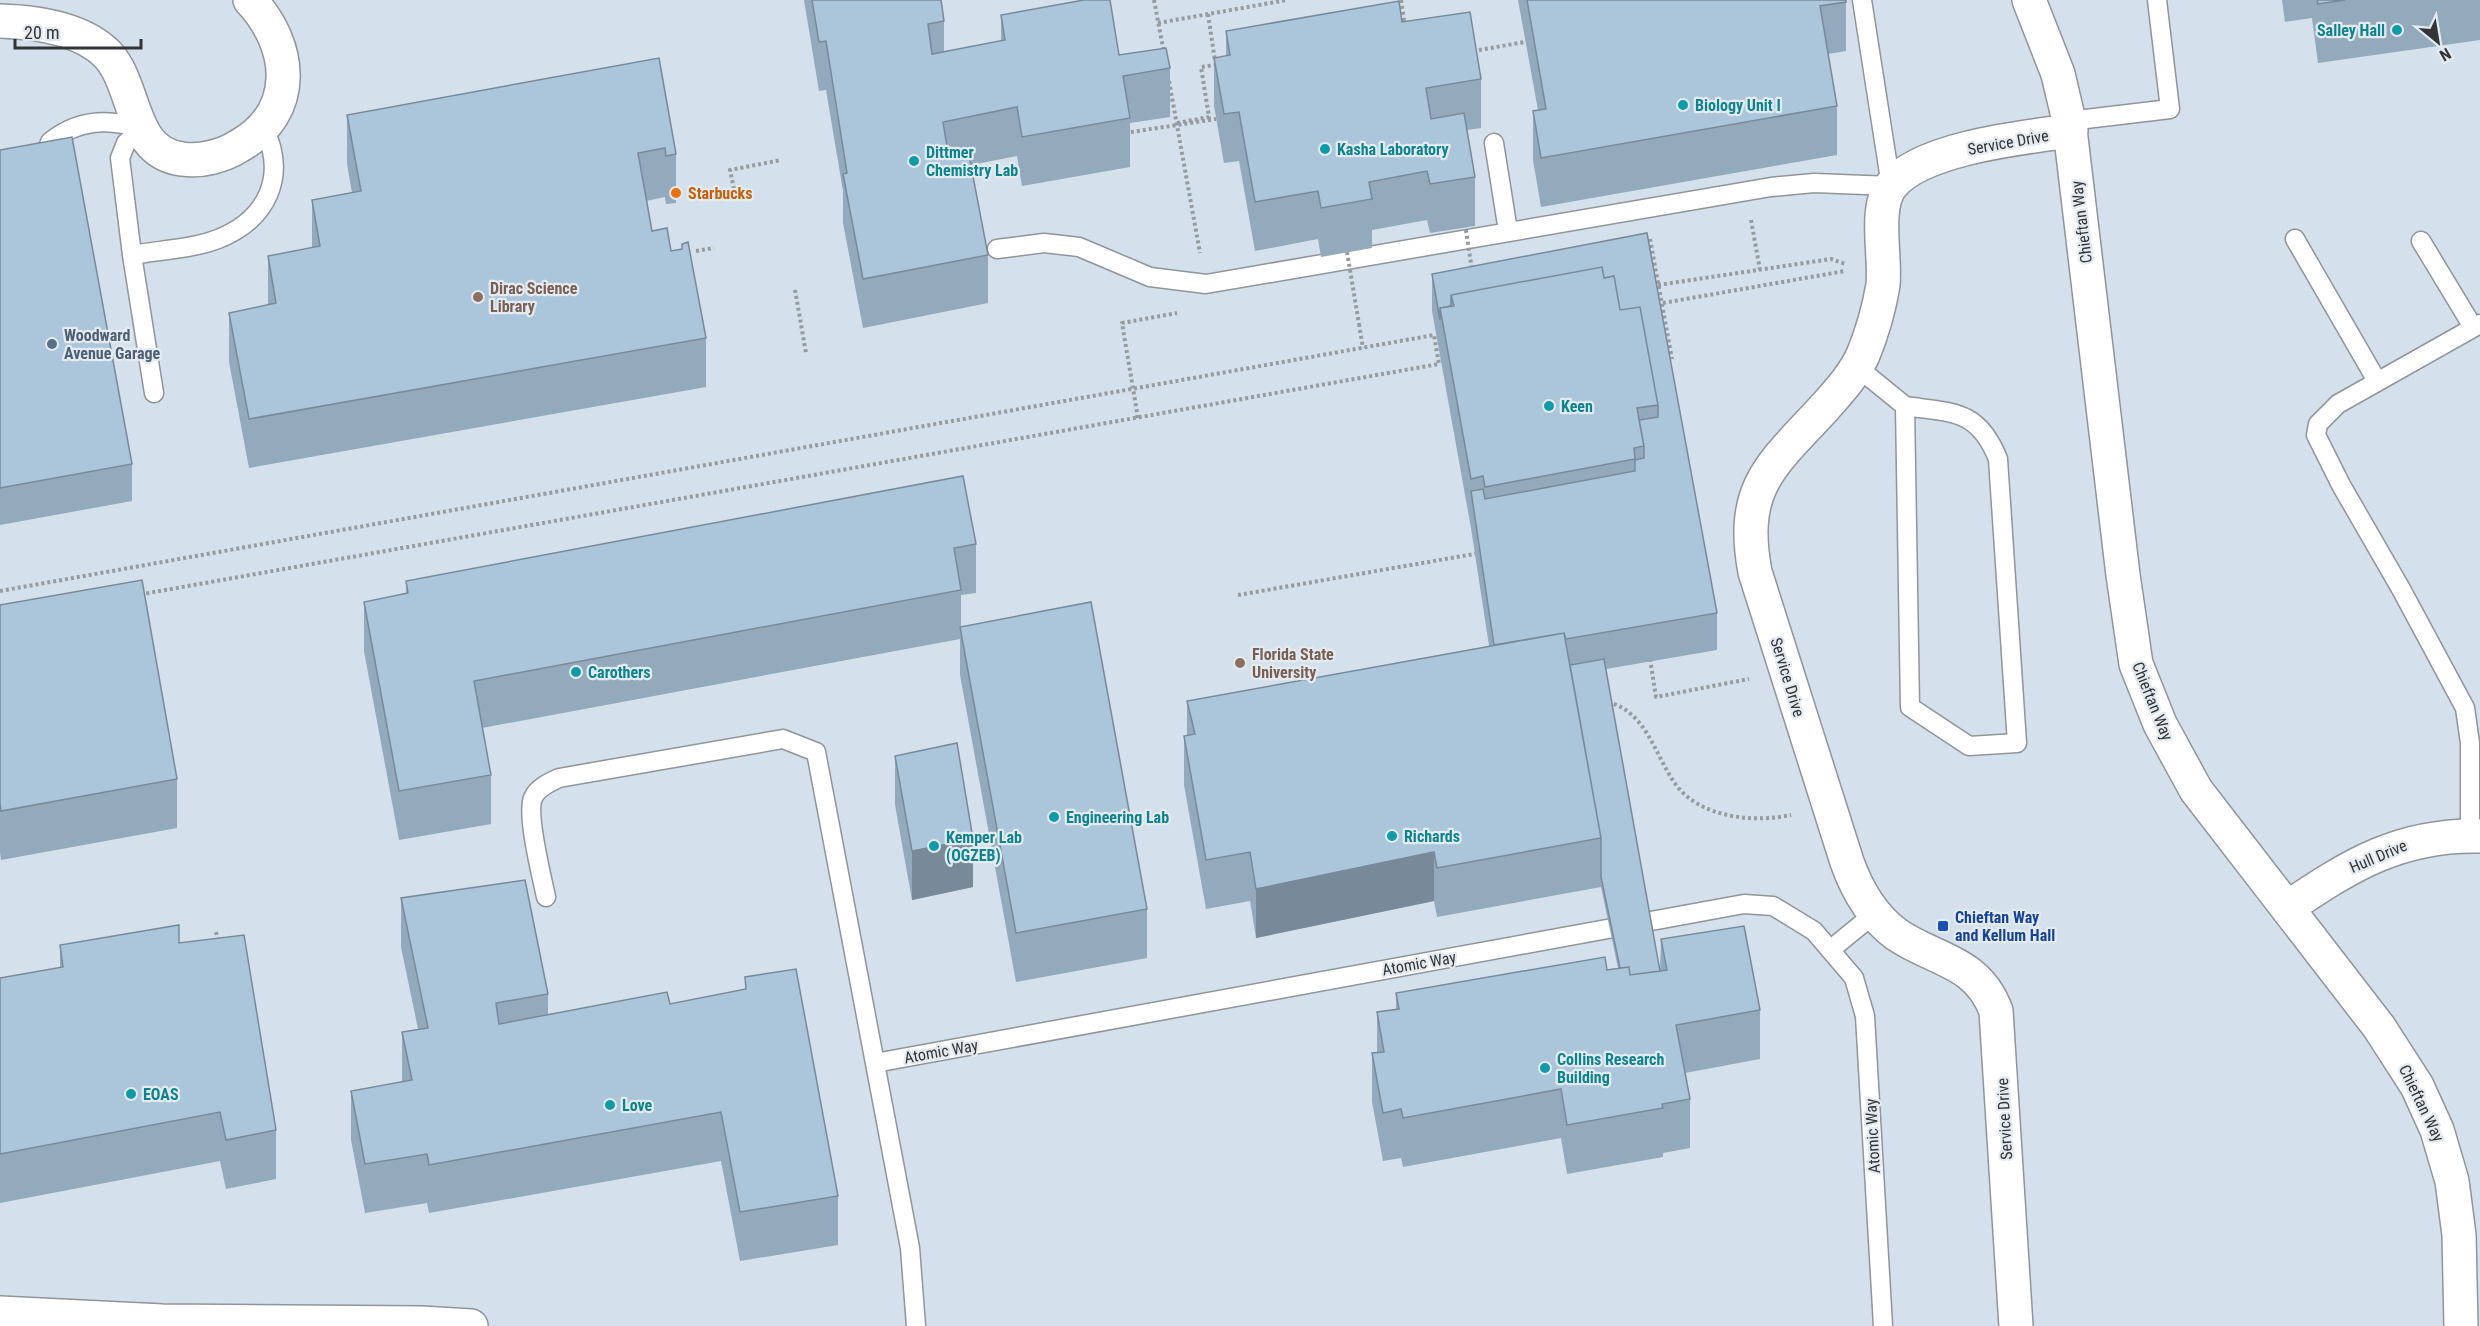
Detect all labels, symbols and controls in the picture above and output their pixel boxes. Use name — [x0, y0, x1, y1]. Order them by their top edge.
scale bar — [15, 12, 141, 50]
north arrow — [2408, 12, 2468, 72]
place label: Salley Hall — [2317, 21, 2385, 40]
text: 20 m — [24, 22, 59, 43]
marker: Salley Hall — [2390, 23, 2404, 37]
text: N — [2436, 44, 2454, 65]
place label: Biology Unit I — [1695, 96, 1781, 115]
marker: Biology Unit I — [1676, 98, 1690, 112]
street label: Service Drive — [1966, 126, 2050, 159]
place label: Kasha Laboratory — [1337, 140, 1449, 159]
marker: Kasha Laboratory — [1318, 142, 1332, 156]
place label: Dittmer Chemistry Lab — [926, 143, 1018, 180]
marker: Dittmer Chemistry Lab — [907, 154, 921, 168]
street label: Chieftan Way — [2067, 179, 2096, 264]
place label: Starbucks — [688, 184, 752, 203]
marker: Starbucks — [669, 186, 683, 200]
place label: Dirac Science Library — [490, 279, 578, 316]
marker: Dirac Science Library — [471, 290, 485, 304]
place label: Woodward Avenue Garage — [64, 326, 161, 363]
marker: Woodward Avenue Garage — [45, 337, 59, 351]
place label: Keen — [1561, 397, 1593, 416]
marker: Keen — [1542, 399, 1556, 413]
street label: Service Drive — [1766, 635, 1809, 719]
place label: Florida State University — [1252, 645, 1334, 682]
marker: Florida State University — [1233, 656, 1247, 670]
street label: Chieftan Way — [2128, 659, 2177, 744]
place label: Carothers — [588, 663, 651, 682]
marker: Carothers — [569, 665, 583, 679]
place label: Engineering Lab — [1066, 808, 1169, 827]
marker: Engineering Lab — [1047, 810, 1061, 824]
place label: Richards — [1404, 827, 1460, 846]
place label: Kemper Lab (OGZEB) — [946, 828, 1022, 865]
marker: Richards — [1385, 829, 1399, 843]
street label: Hull Drive — [2347, 836, 2410, 877]
marker: Kemper Lab (OGZEB) — [927, 839, 941, 853]
place label: Chieftan Way and Kellum Hall — [1955, 908, 2055, 945]
marker: Chieftan Way and Kellum Hall — [1936, 919, 1950, 933]
street label: Atomic Way — [1381, 948, 1458, 979]
street label: Atomic Way — [903, 1036, 980, 1067]
place label: Collins Research Building — [1557, 1050, 1664, 1087]
marker: Collins Research Building — [1538, 1061, 1552, 1075]
street label: Chieftan Way — [2395, 1062, 2448, 1145]
street label: Service Drive — [1993, 1078, 2016, 1160]
place label: EOAS — [143, 1085, 179, 1104]
marker: EOAS — [124, 1087, 138, 1101]
place label: Love — [622, 1096, 653, 1115]
marker: Love — [603, 1098, 617, 1112]
street label: Atomic Way — [1861, 1098, 1884, 1174]

